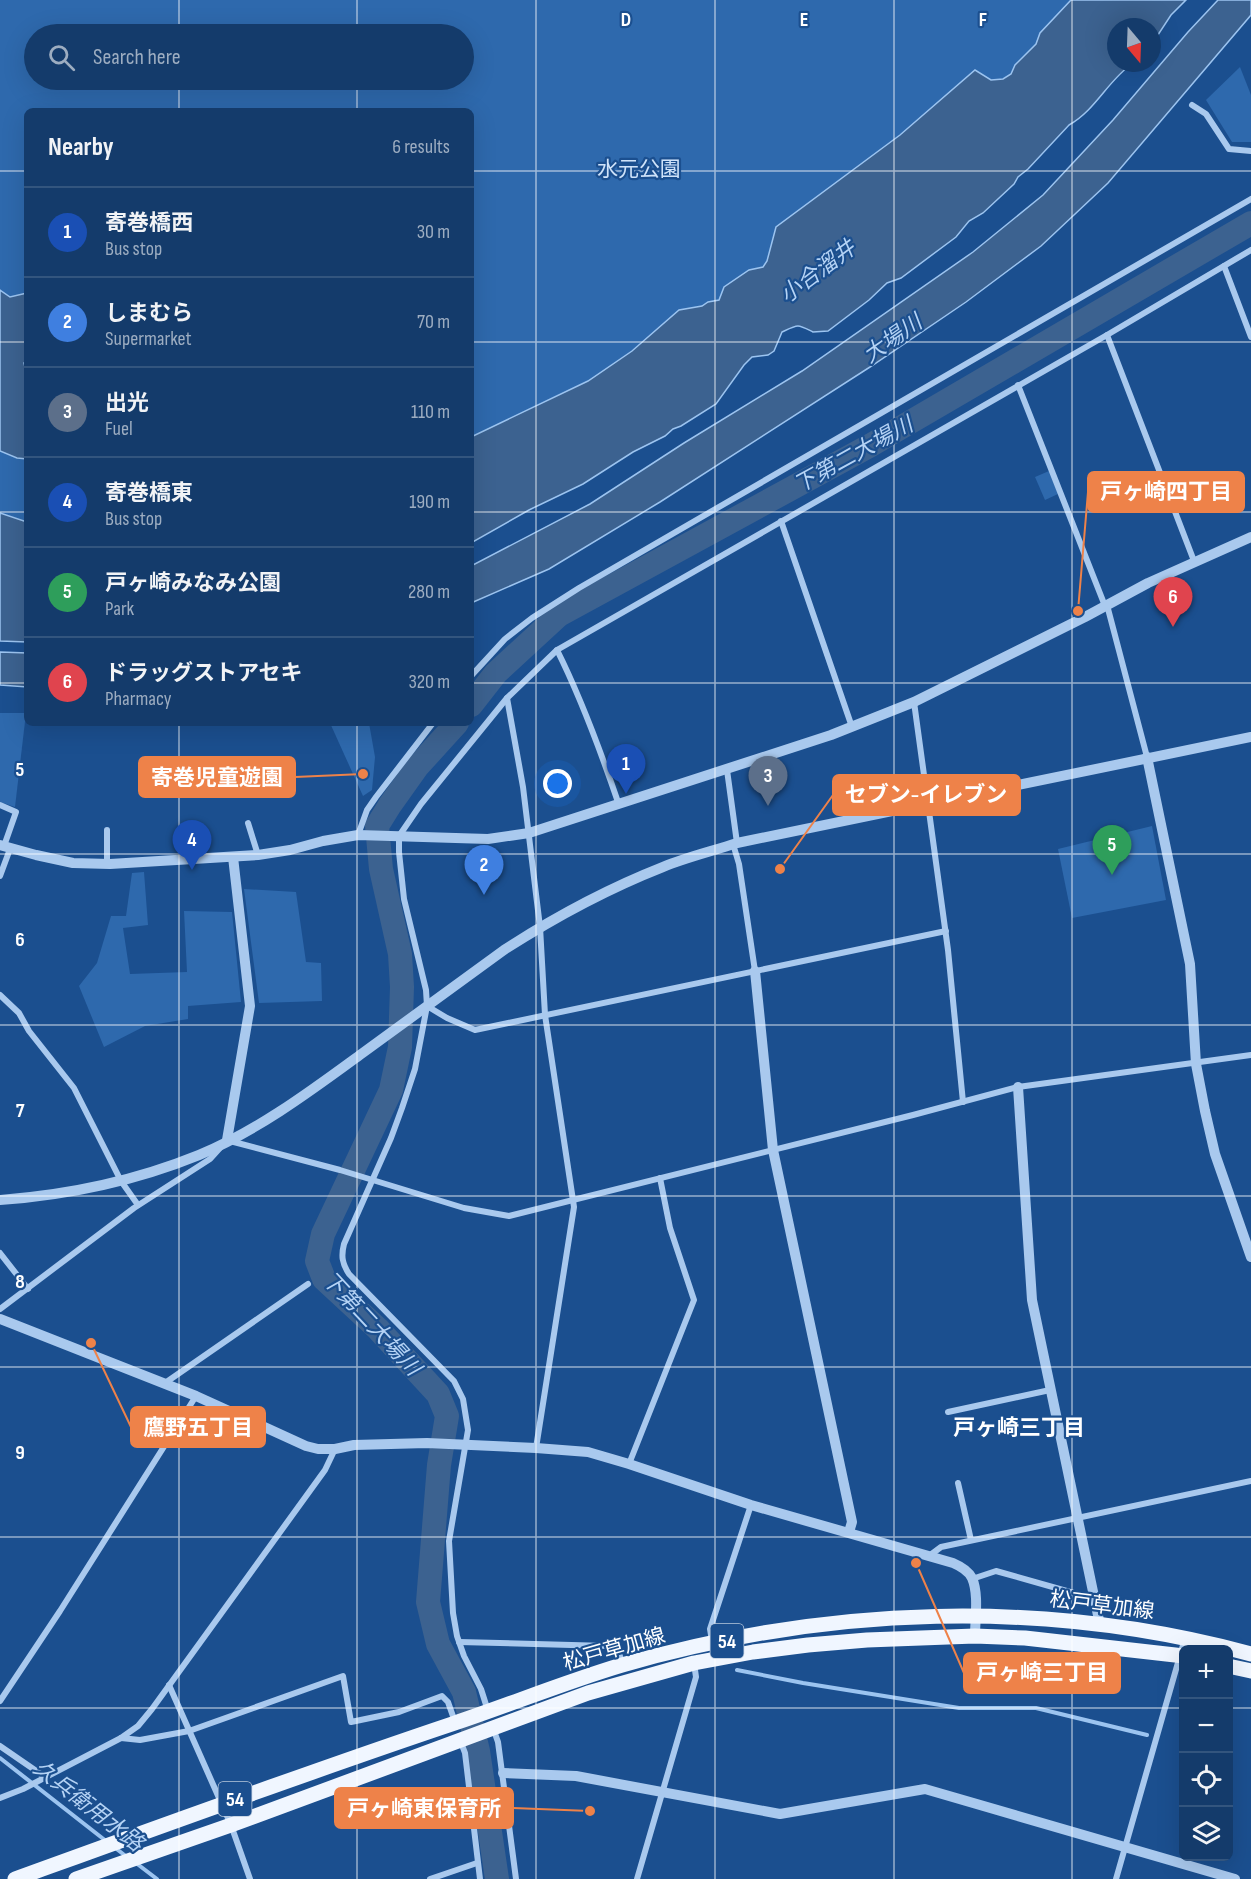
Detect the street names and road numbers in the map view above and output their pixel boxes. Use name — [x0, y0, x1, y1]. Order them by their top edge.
street label: 松戸草加線 — [1048, 1587, 1156, 1624]
street label: 松戸草加線 — [560, 1623, 668, 1676]
road number: 54 — [710, 1624, 744, 1658]
road number: 54 — [218, 1782, 252, 1816]

